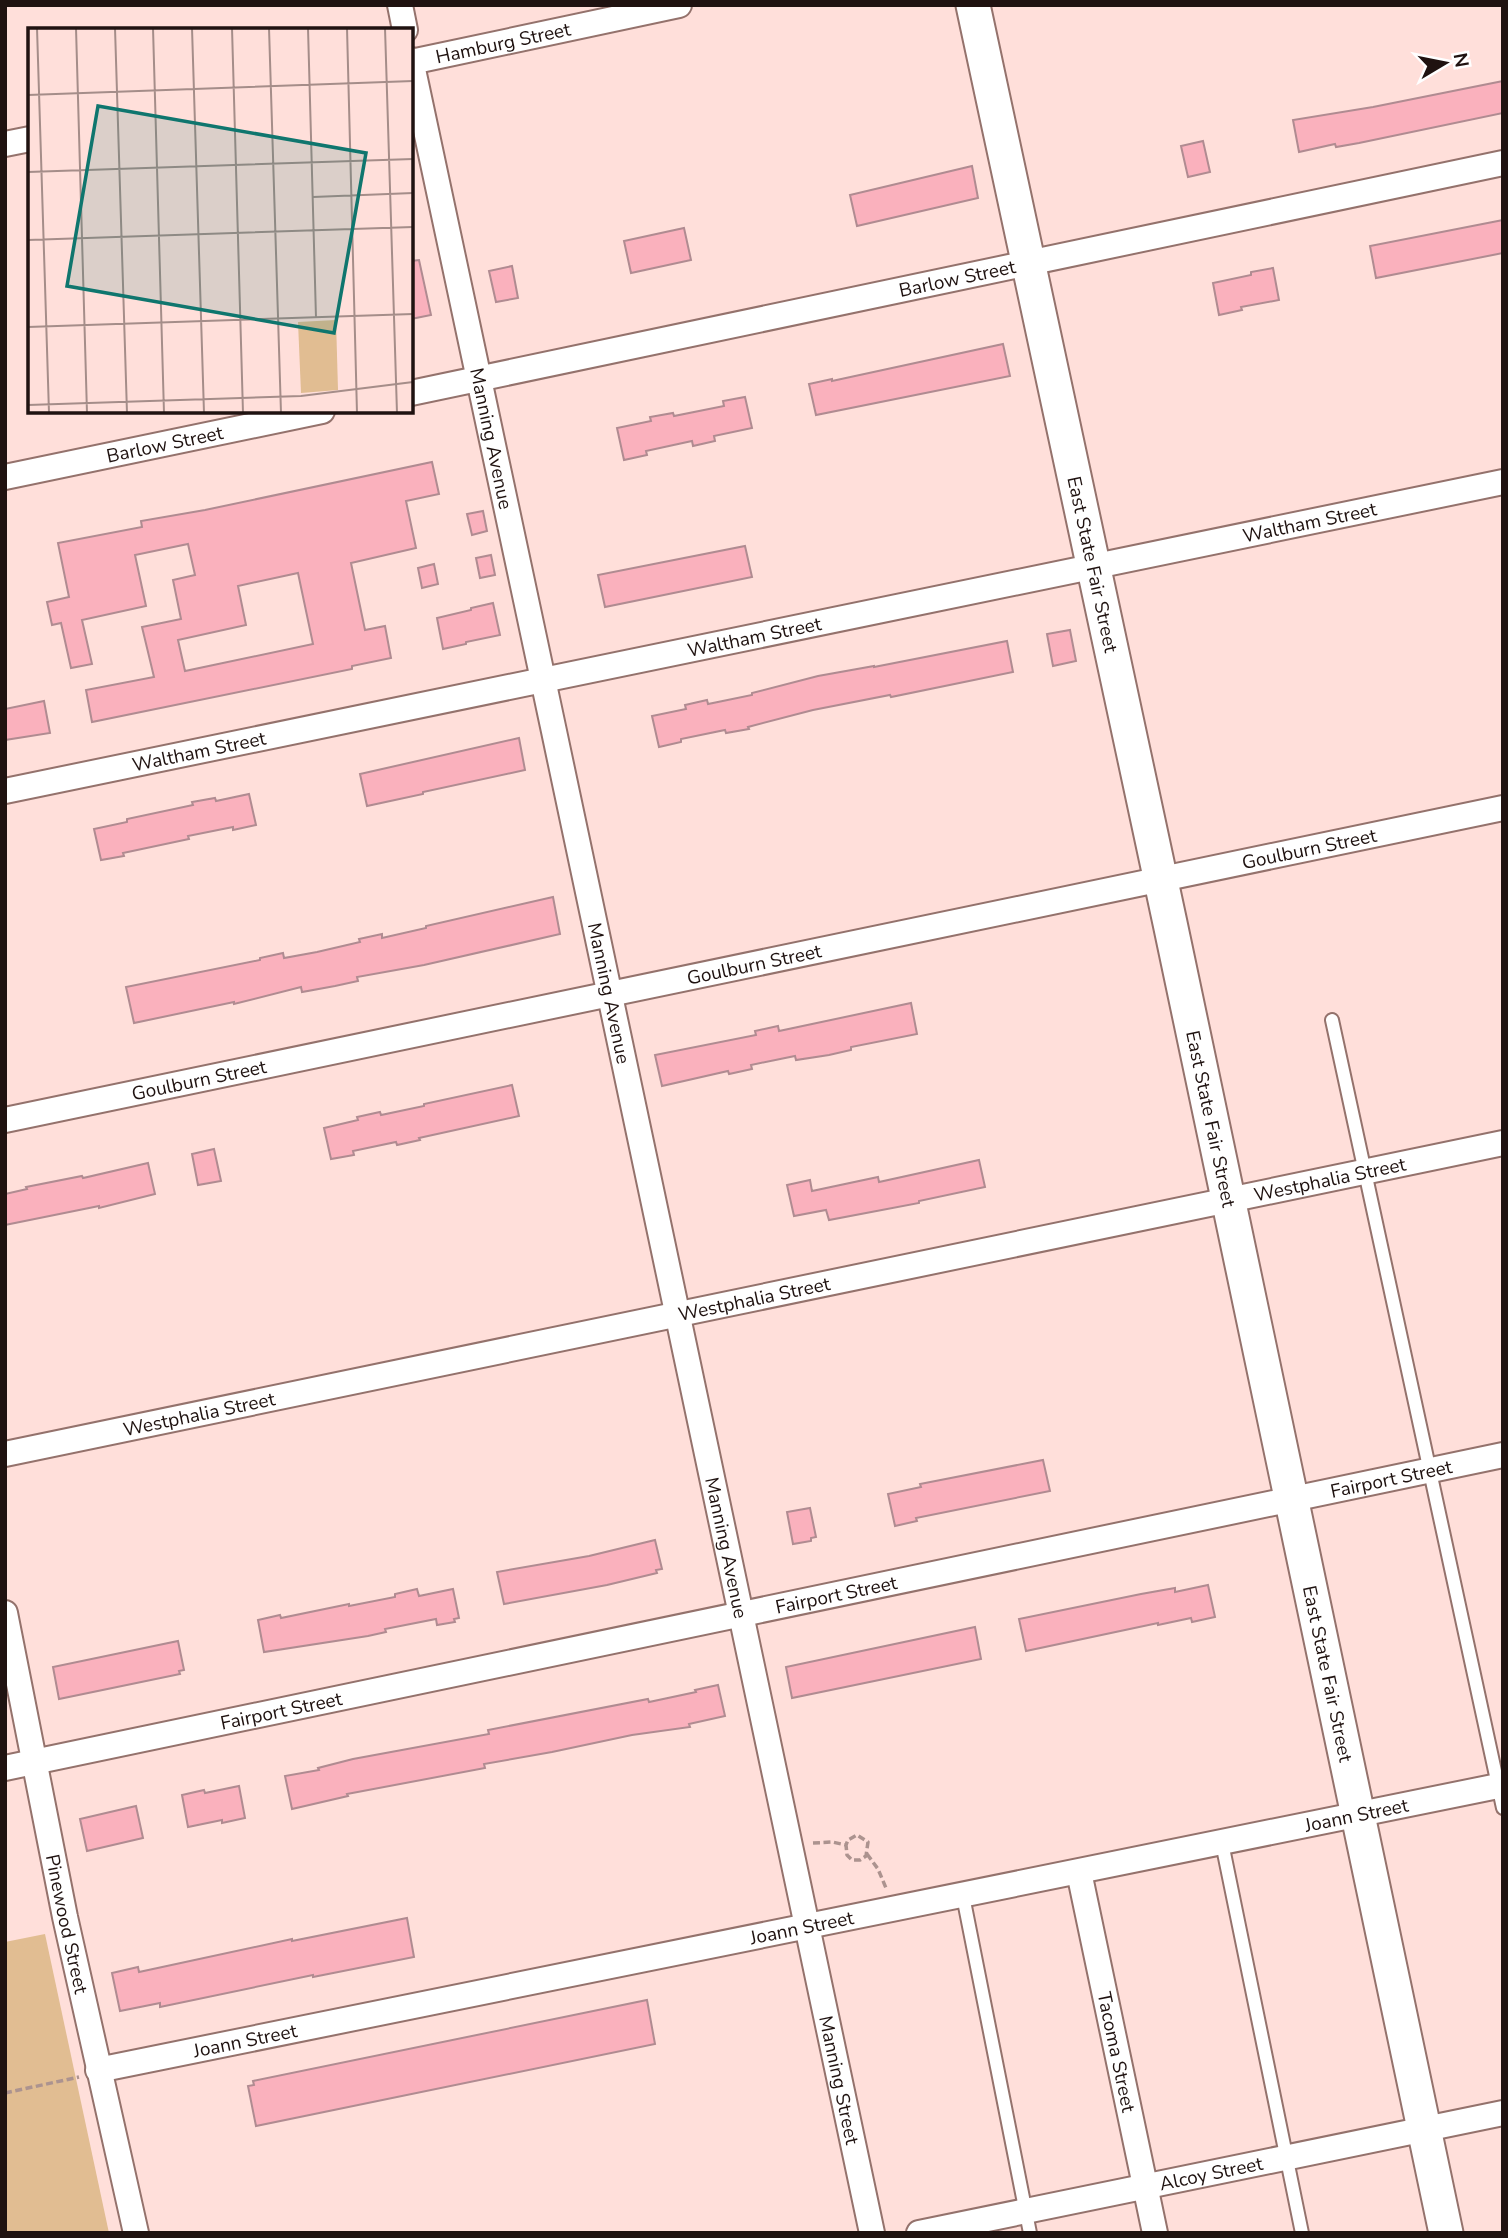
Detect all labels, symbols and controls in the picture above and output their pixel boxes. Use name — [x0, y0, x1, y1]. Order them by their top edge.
street label: Hamburg Street — [433, 16, 573, 70]
inset map — [28, 28, 413, 413]
north arrow — [1410, 28, 1480, 98]
text: N — [1447, 51, 1475, 69]
street label: Barlow Street — [897, 254, 1018, 304]
street label: Manning Avenue — [463, 366, 518, 512]
street label: Barlow Street — [104, 420, 226, 470]
street label: East State Fair Street — [1060, 474, 1124, 655]
street label: Waltham Street — [1241, 496, 1379, 549]
street label: Waltham Street — [685, 611, 824, 664]
street label: Waltham Street — [130, 725, 269, 778]
street label: Goulburn Street — [1240, 823, 1379, 876]
street label: Manning Avenue — [581, 920, 636, 1066]
street label: Goulburn Street — [685, 938, 824, 992]
street label: East State Fair Street — [1179, 1028, 1242, 1210]
street label: Goulburn Street — [129, 1054, 269, 1107]
street label: Westphalia Street — [1252, 1151, 1409, 1208]
street label: Westphalia Street — [676, 1271, 833, 1328]
street label: Westphalia Street — [121, 1386, 278, 1443]
street label: Fairport Street — [1328, 1454, 1455, 1505]
street label: Manning Avenue — [698, 1475, 753, 1621]
street label: Fairport Street — [773, 1570, 900, 1621]
street label: East State Fair Street — [1296, 1583, 1358, 1765]
street label: Fairport Street — [218, 1686, 345, 1737]
street label: Joann Street — [1301, 1792, 1411, 1839]
street label: Pinewood Street — [39, 1852, 94, 1997]
street label: Joann Street — [747, 1905, 856, 1952]
street label: Tacoma Street — [1091, 1990, 1141, 2115]
street label: Manning Street — [812, 2013, 865, 2147]
street label: Joann Street — [190, 2018, 300, 2065]
street label: Alcoy Street — [1157, 2151, 1265, 2197]

